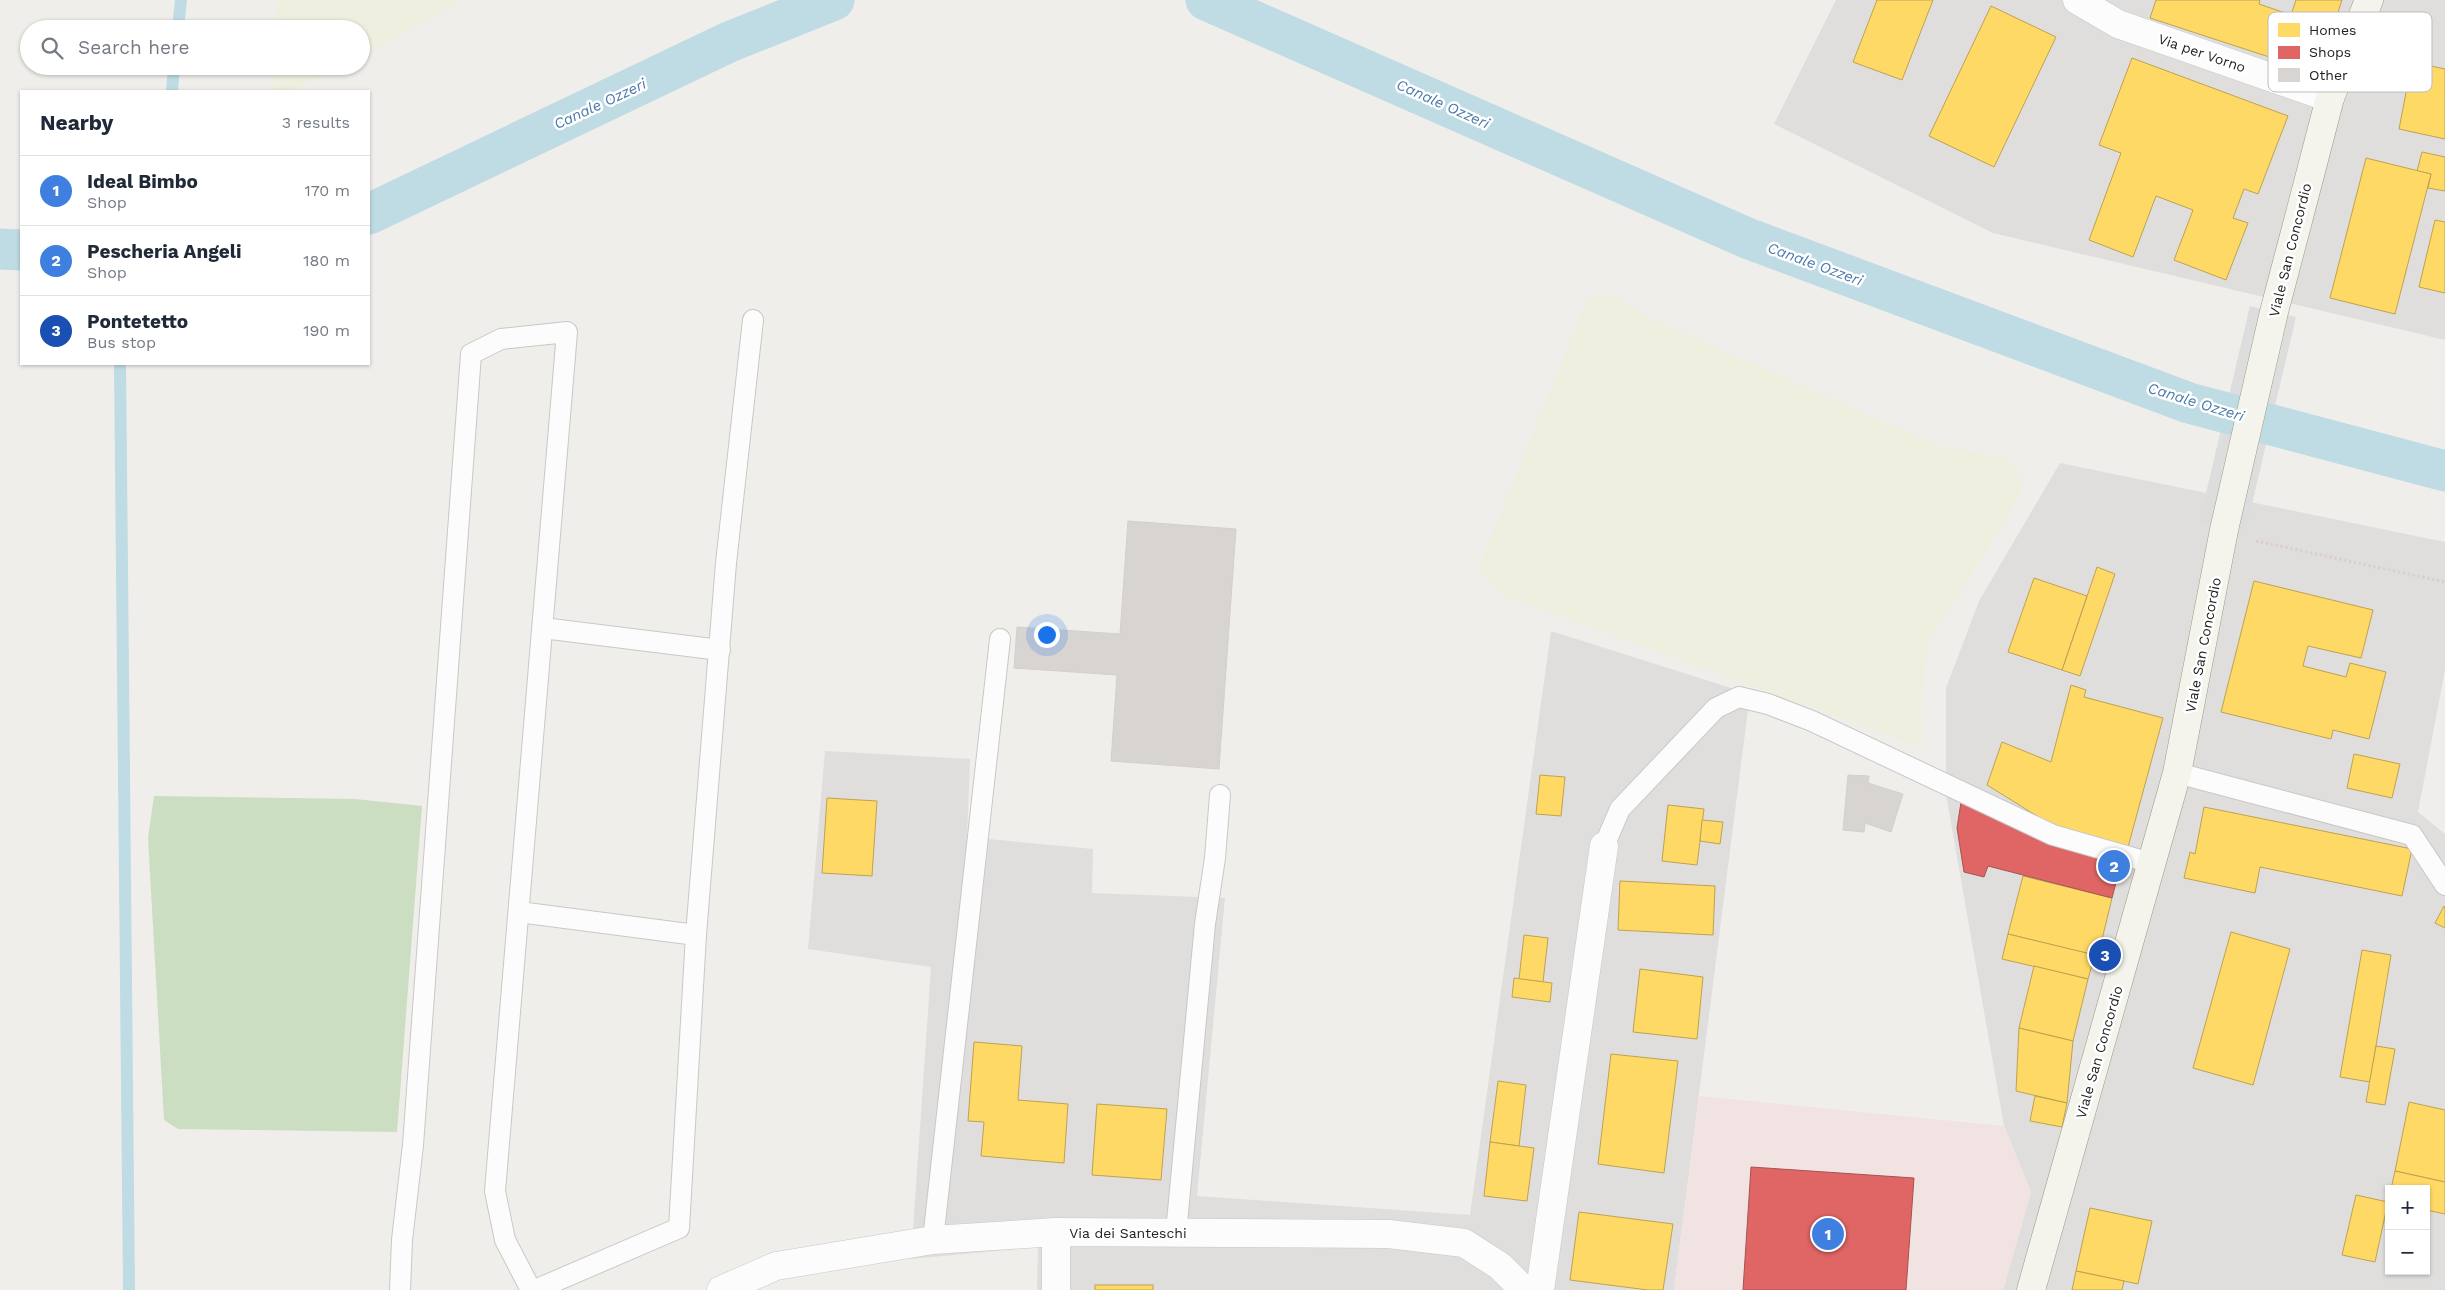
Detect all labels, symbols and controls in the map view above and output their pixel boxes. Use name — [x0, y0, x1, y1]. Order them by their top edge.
legend — [2268, 12, 2432, 92]
search box — [20, 20, 370, 75]
text: Homes — [2309, 22, 2356, 38]
street label: Via per Vorno — [2156, 31, 2248, 75]
icon: search — [38, 34, 66, 62]
text: Search here — [78, 36, 189, 59]
text: Shops — [2309, 44, 2351, 60]
text: Other — [2309, 67, 2348, 83]
water label: Canale Ozzeri — [551, 74, 650, 133]
water label: Canale Ozzeri — [1394, 75, 1493, 133]
text: Nearby — [40, 110, 113, 135]
text: 3 results — [282, 113, 350, 132]
text: Ideal Bimbo — [87, 170, 198, 193]
text: 1 — [53, 181, 59, 200]
text: 170 m — [304, 181, 350, 200]
street label: Viale San Concordio — [2266, 181, 2314, 319]
text: Shop — [87, 193, 127, 212]
water label: Canale Ozzeri — [1765, 238, 1866, 290]
text: Pescheria Angeli — [87, 240, 242, 263]
text: 2 — [51, 251, 61, 270]
text: 180 m — [303, 251, 350, 270]
text: Shop — [87, 263, 127, 282]
text: Pontetetto — [87, 310, 188, 333]
text: 3 — [51, 321, 61, 340]
text: 190 m — [303, 321, 350, 340]
text: Bus stop — [87, 333, 156, 352]
water label: Canale Ozzeri — [2146, 379, 2247, 426]
street label: Viale San Concordio — [2182, 576, 2224, 714]
your location — [1034, 622, 1060, 648]
pin: 2 — [2098, 847, 2130, 885]
pin: 3 — [2089, 936, 2121, 974]
street label: Viale San Concordio — [2072, 984, 2126, 1120]
map controls — [2385, 1185, 2430, 1275]
button: + — [2385, 1185, 2430, 1230]
pin: 1 — [1812, 1215, 1844, 1253]
street label: Via dei Santeschi — [1069, 1225, 1187, 1241]
button: − — [2385, 1230, 2430, 1275]

